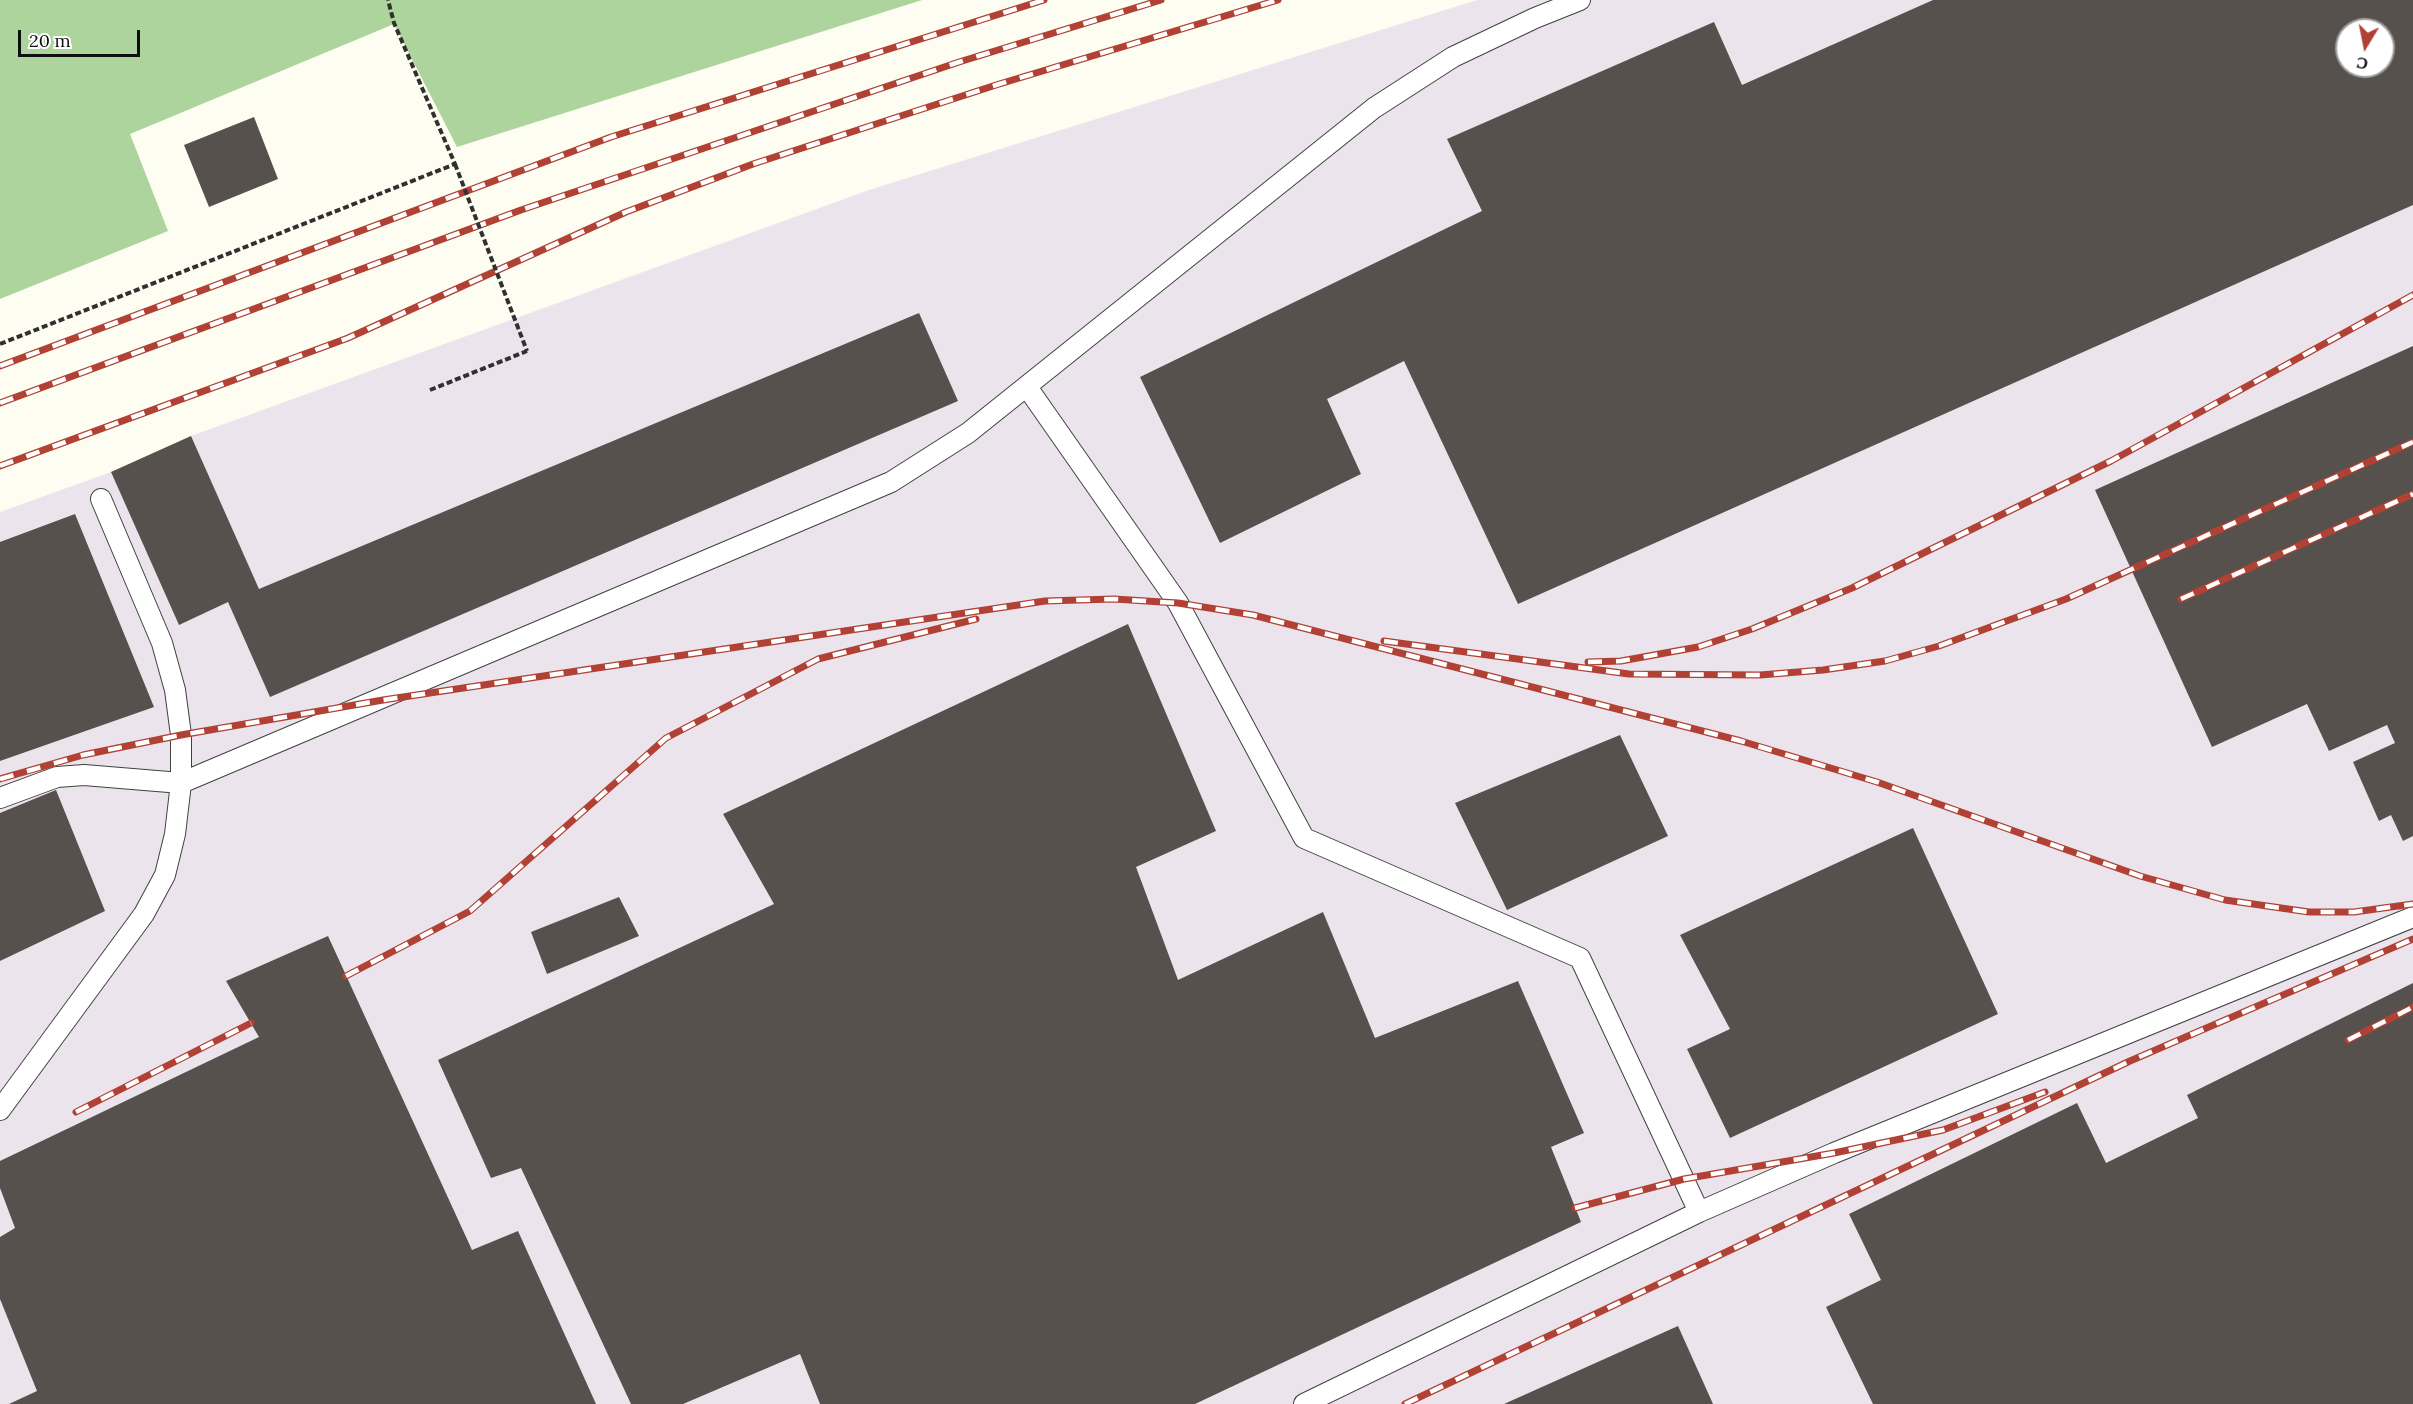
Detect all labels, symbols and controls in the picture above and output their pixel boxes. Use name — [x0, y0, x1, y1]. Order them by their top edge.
scale bar — [21, 18, 142, 56]
north arrow — [2335, 18, 2395, 78]
text: 20 m — [29, 29, 71, 52]
text: С — [2355, 53, 2369, 75]

